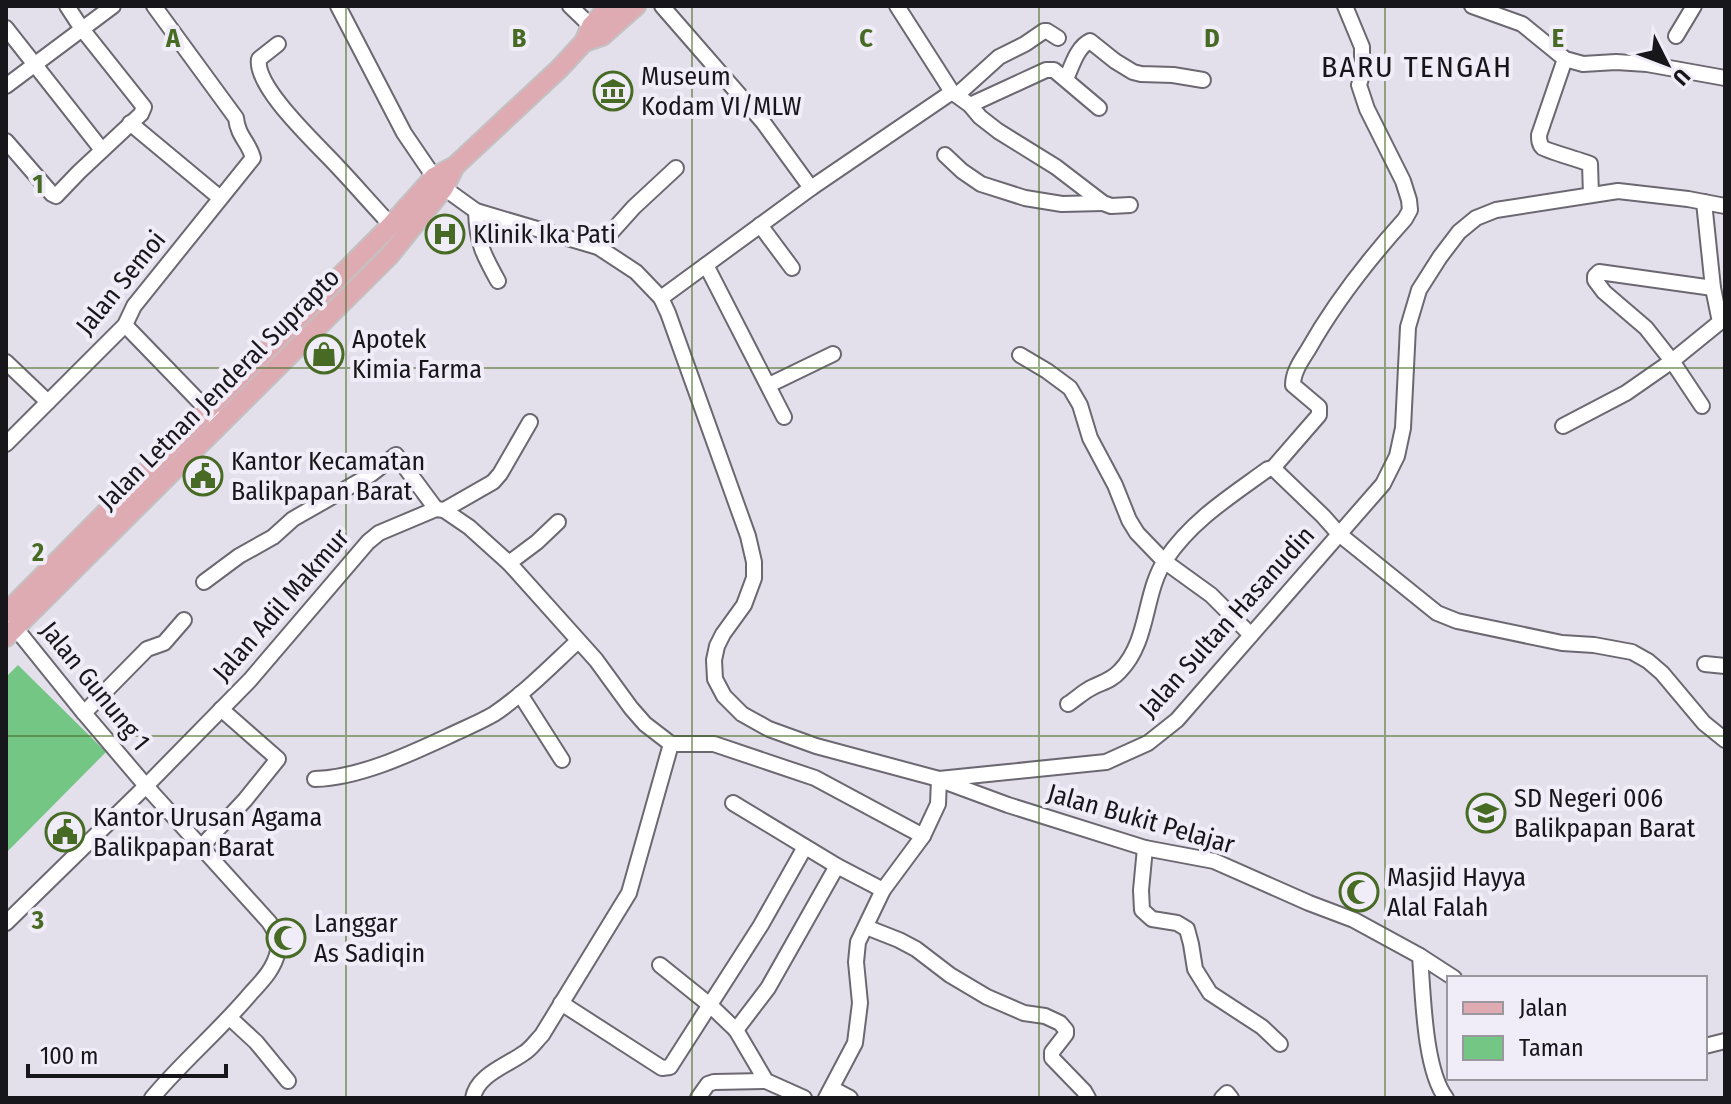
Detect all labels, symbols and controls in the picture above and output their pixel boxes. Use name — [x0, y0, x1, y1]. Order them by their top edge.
text: A — [165, 23, 181, 54]
text: B — [512, 23, 527, 54]
text: C — [859, 23, 873, 54]
text: D — [1204, 23, 1220, 54]
text: E — [1552, 23, 1564, 54]
north arrow — [1627, 24, 1707, 104]
district label: BARU TENGAH — [1321, 49, 1513, 85]
place label: Museum Kodam VI/MLW — [641, 61, 802, 122]
text: U — [1667, 63, 1696, 91]
museum icon: Museum Kodam VI/MLW — [592, 70, 634, 112]
text: 1 — [33, 169, 44, 200]
hospital icon: Klinik Ika Pati — [424, 213, 466, 255]
place label: Klinik Ika Pati — [473, 219, 616, 250]
street label: Jalan Semoi — [70, 225, 172, 341]
street label: Jalan Letnan Jenderal Suprapto — [92, 262, 346, 516]
place label: Apotek Kimia Farma — [352, 324, 482, 385]
shop icon: Apotek Kimia Farma — [303, 333, 345, 375]
place label: Kantor Kecamatan Balikpapan Barat — [231, 446, 425, 507]
public building icon: Kantor Kecamatan Balikpapan Barat — [182, 455, 224, 497]
street label: Jalan Sultan Hasanudin — [1133, 520, 1321, 724]
street label: Jalan Adil Makmur — [206, 522, 356, 688]
text: 2 — [31, 537, 44, 568]
street label: Jalan Gunung 1 — [34, 615, 156, 757]
street label: Jalan Bukit Pelajar — [1044, 777, 1238, 861]
place label: SD Negeri 006 Balikpapan Barat — [1514, 783, 1696, 844]
school or university icon: SD Negeri 006 Balikpapan Barat — [1465, 792, 1507, 834]
place label: Kantor Urusan Agama Balikpapan Barat — [93, 802, 322, 863]
public building icon: Kantor Urusan Agama Balikpapan Barat — [44, 811, 86, 853]
place label: Masjid Hayya Alal Falah — [1387, 862, 1526, 923]
mosque icon: Masjid Hayya Alal Falah — [1338, 871, 1380, 913]
text: 3 — [31, 905, 44, 936]
place label: Langgar As Sadiqin — [314, 908, 425, 969]
mosque icon: Langgar As Sadiqin — [265, 917, 307, 959]
legend — [1447, 976, 1707, 1080]
text: Jalan — [1519, 994, 1568, 1022]
scale bar — [28, 1028, 226, 1078]
text: Taman — [1519, 1034, 1584, 1062]
text: 100 m — [40, 1042, 98, 1070]

